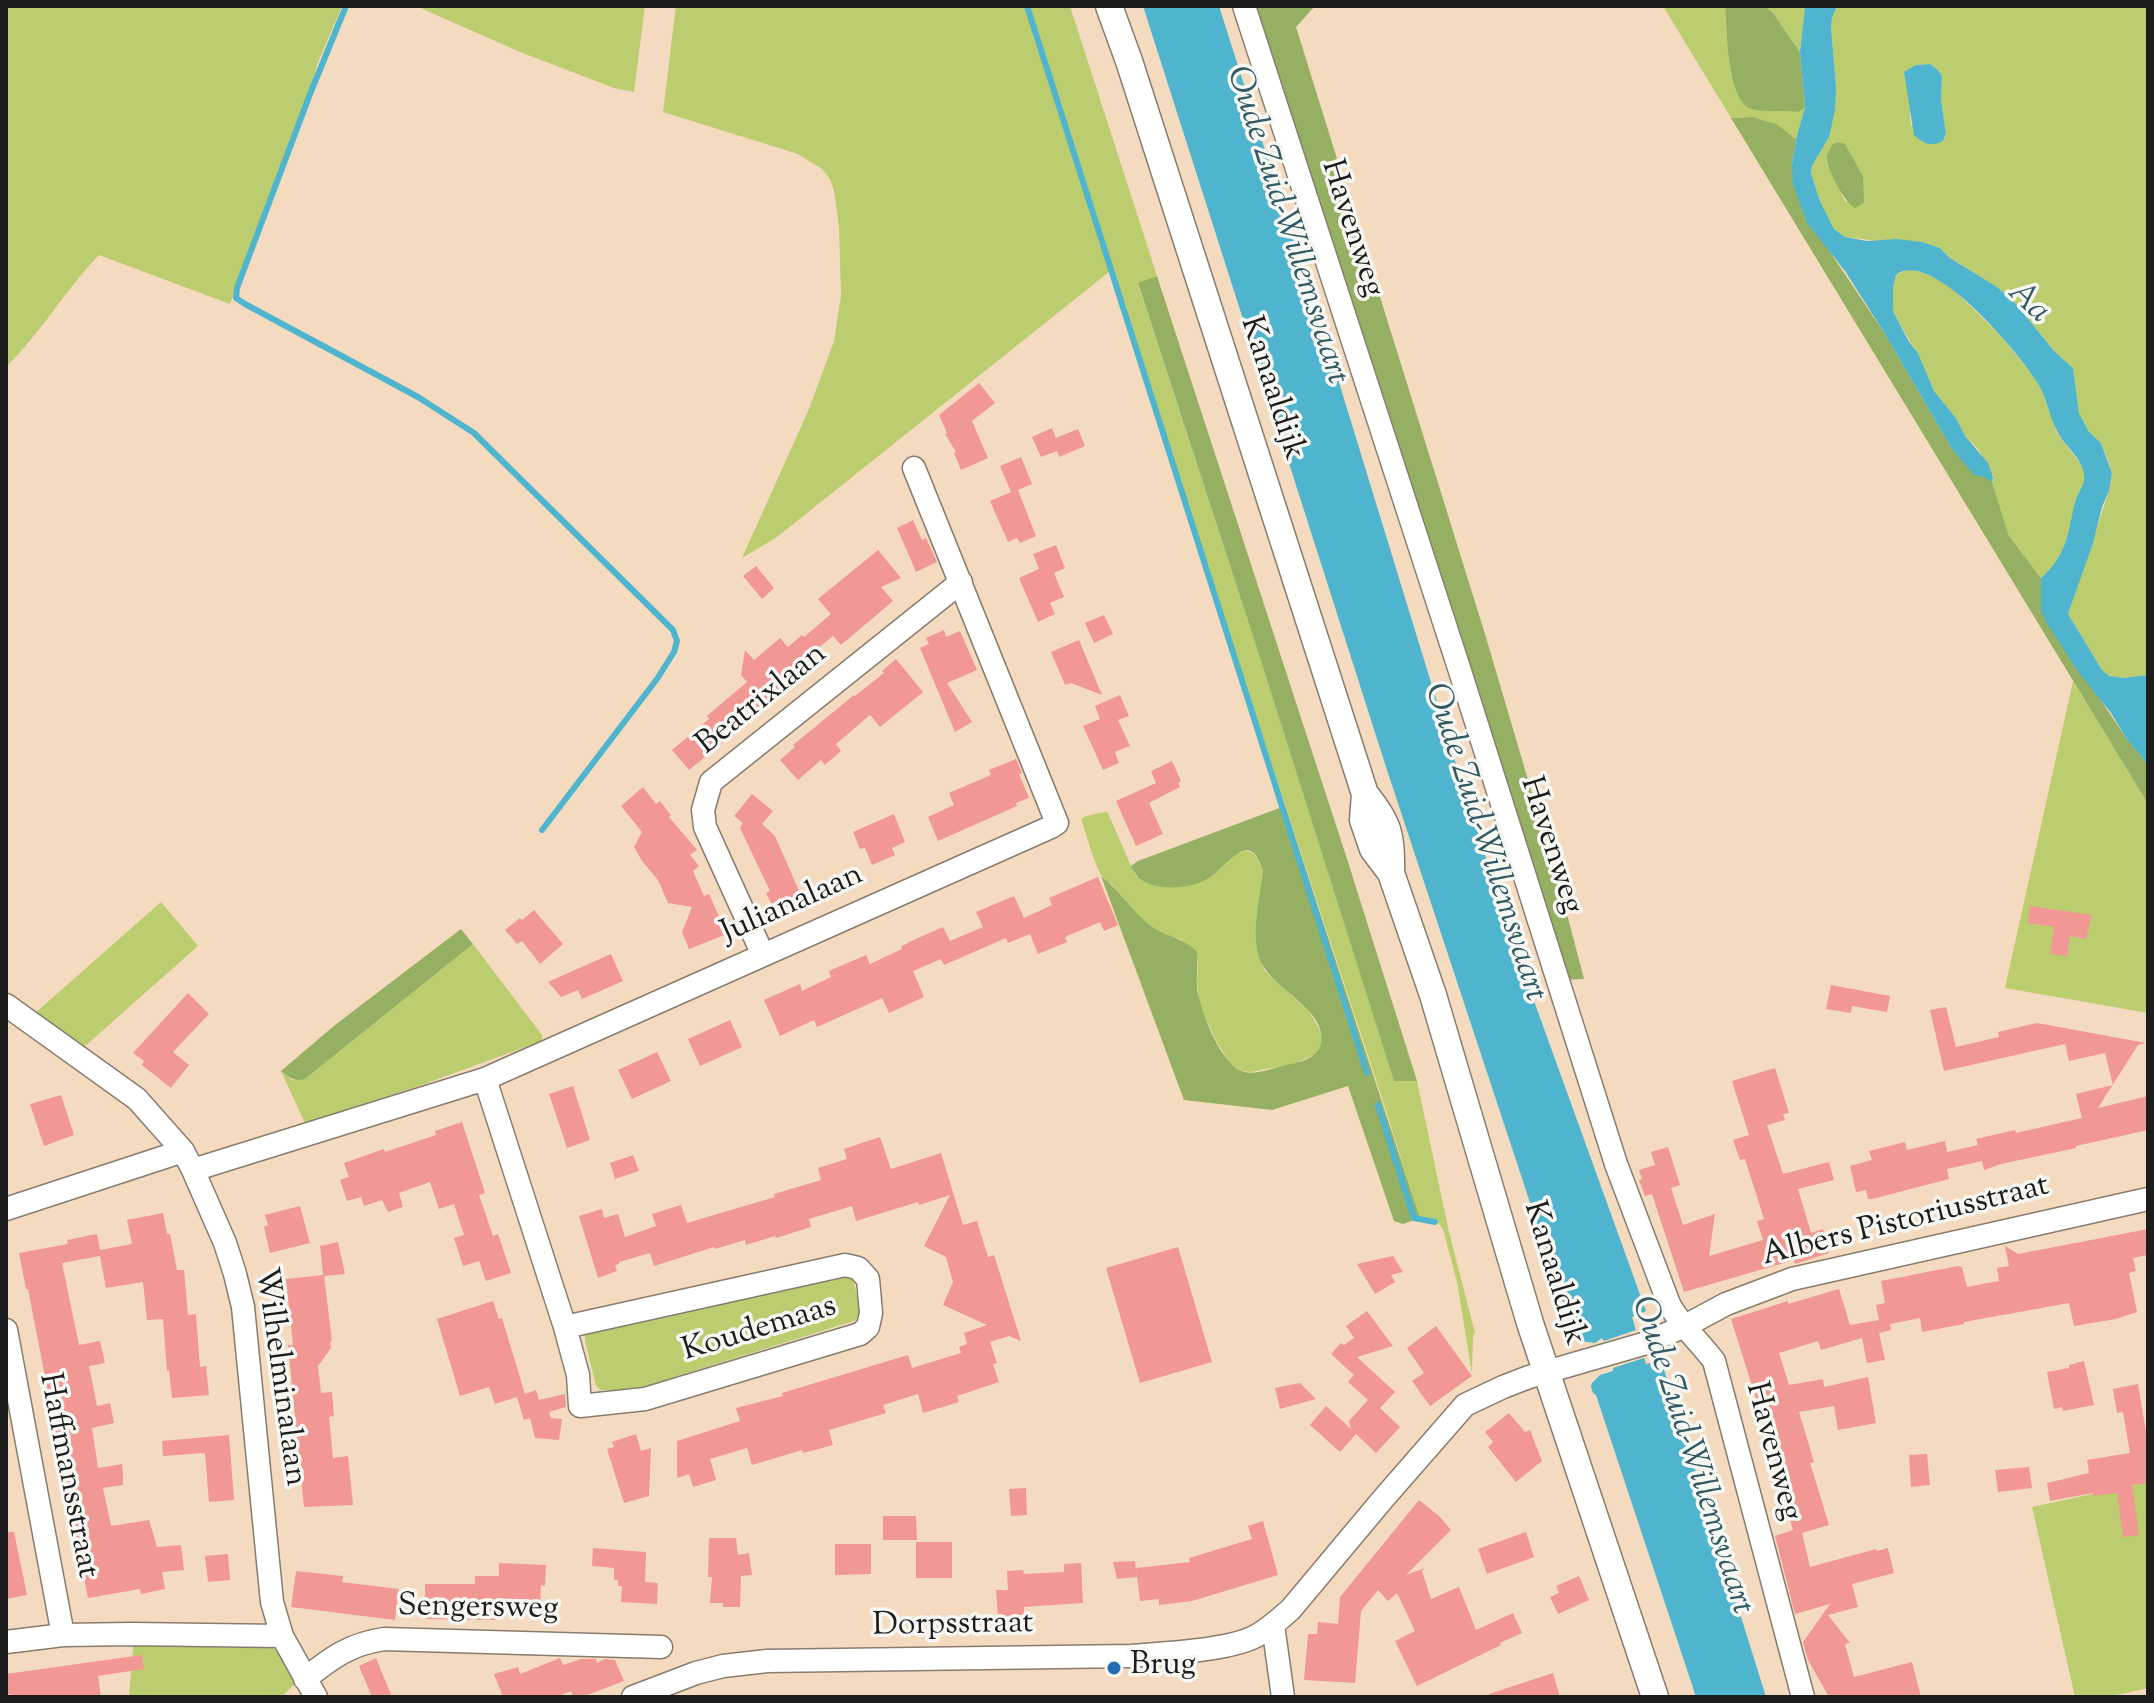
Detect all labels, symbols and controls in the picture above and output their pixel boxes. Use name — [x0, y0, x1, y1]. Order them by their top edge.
water label: Oude Zuid-Willemsvaart — [1214, 62, 1356, 390]
street label: Havenweg — [1310, 156, 1390, 302]
water label: Aa — [1997, 274, 2057, 334]
street label: Kanaaldijk — [1229, 313, 1311, 465]
street label: Beatrixlaan — [690, 637, 836, 765]
water label: Oude Zuid-Willemsvaart — [1412, 679, 1554, 1007]
street label: Havenweg — [1509, 773, 1589, 919]
street label: Julianalaan — [716, 858, 870, 954]
street label: Albers Pistoriusstraat — [1759, 1169, 2053, 1277]
street label: Kanaaldijk — [1512, 1197, 1592, 1351]
street label: Wilhelminalaan — [244, 1265, 312, 1489]
street label: Koudemaas — [678, 1289, 842, 1373]
water label: Oude Zuid-Willemsvaart — [1619, 1292, 1761, 1620]
street label: Haffmansstraat — [27, 1370, 105, 1582]
street label: Havenweg — [1734, 1379, 1808, 1525]
street label: Sengersweg — [397, 1589, 559, 1631]
street label: Dorpsstraat — [872, 1606, 1034, 1648]
place label: Brug — [1130, 1649, 1196, 1687]
marker: Brug — [1105, 1659, 1123, 1677]

